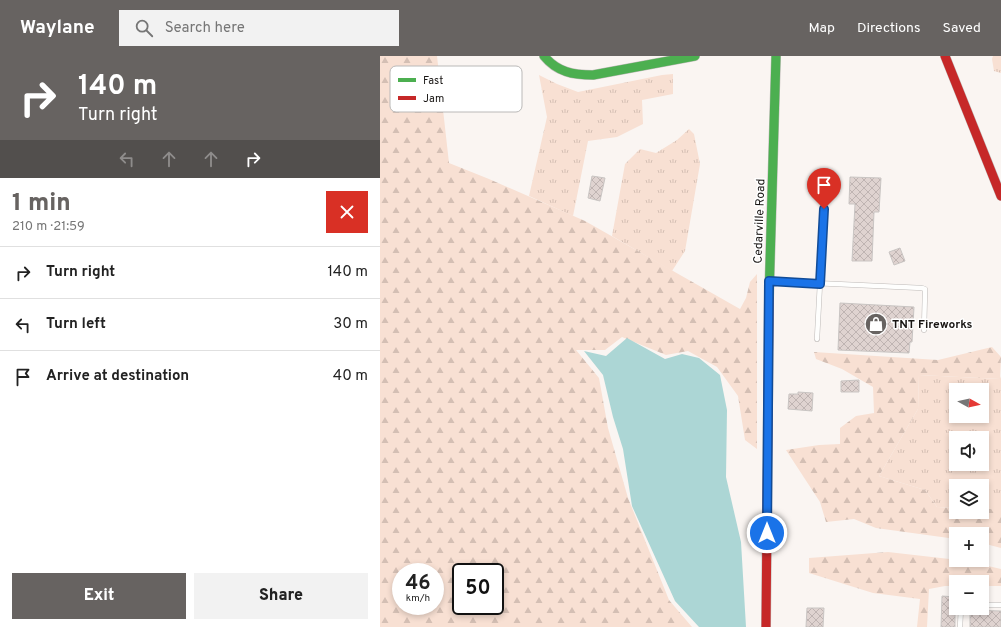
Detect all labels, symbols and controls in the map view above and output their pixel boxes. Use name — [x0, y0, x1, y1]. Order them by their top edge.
search box — [119, 10, 399, 46]
text: Waylane — [20, 16, 95, 40]
icon: search — [133, 17, 155, 39]
text: Search here — [165, 19, 245, 38]
text: Map — [809, 20, 835, 37]
text: Directions — [857, 20, 921, 37]
text: Saved — [943, 20, 981, 37]
legend — [390, 66, 522, 112]
text: 140 m — [78, 69, 157, 105]
icon: right — [12, 72, 64, 124]
text: Fast — [423, 74, 443, 88]
text: Jam — [423, 92, 444, 106]
text: Turn right — [78, 104, 158, 127]
icon: left — [116, 148, 138, 170]
icon: ahead — [158, 148, 180, 170]
icon: ahead — [200, 148, 222, 170]
icon: right — [242, 148, 264, 170]
pin — [807, 168, 841, 209]
icon: arrive — [813, 174, 835, 196]
street label: Cedarville Road — [751, 178, 769, 264]
text: 1 min — [12, 189, 71, 219]
button: close — [326, 191, 368, 233]
text: 210 m · 21:59 — [12, 219, 85, 235]
icon: right — [12, 262, 34, 284]
text: Turn right — [46, 263, 115, 282]
text: 140 m — [328, 263, 368, 282]
shop icon: TNT Fireworks — [863, 311, 889, 337]
icon: left — [12, 314, 34, 336]
text: Turn left — [46, 315, 106, 334]
text: 30 m — [333, 315, 368, 334]
place label: TNT Fireworks — [892, 317, 973, 333]
icon: arrive — [12, 366, 34, 388]
text: Arrive at destination — [46, 367, 189, 386]
text: 40 m — [333, 367, 368, 386]
north arrow — [949, 383, 989, 423]
map controls — [949, 383, 989, 615]
button: sound — [949, 431, 989, 471]
button: layers — [949, 479, 989, 519]
position arrow — [746, 512, 788, 554]
button: + — [949, 527, 989, 567]
speed limit sign: 50 — [452, 563, 504, 615]
text: 46 — [405, 571, 431, 597]
button: Exit — [12, 573, 186, 619]
button: Share — [194, 573, 368, 619]
button: − — [949, 575, 989, 615]
text: km/h — [406, 592, 430, 605]

